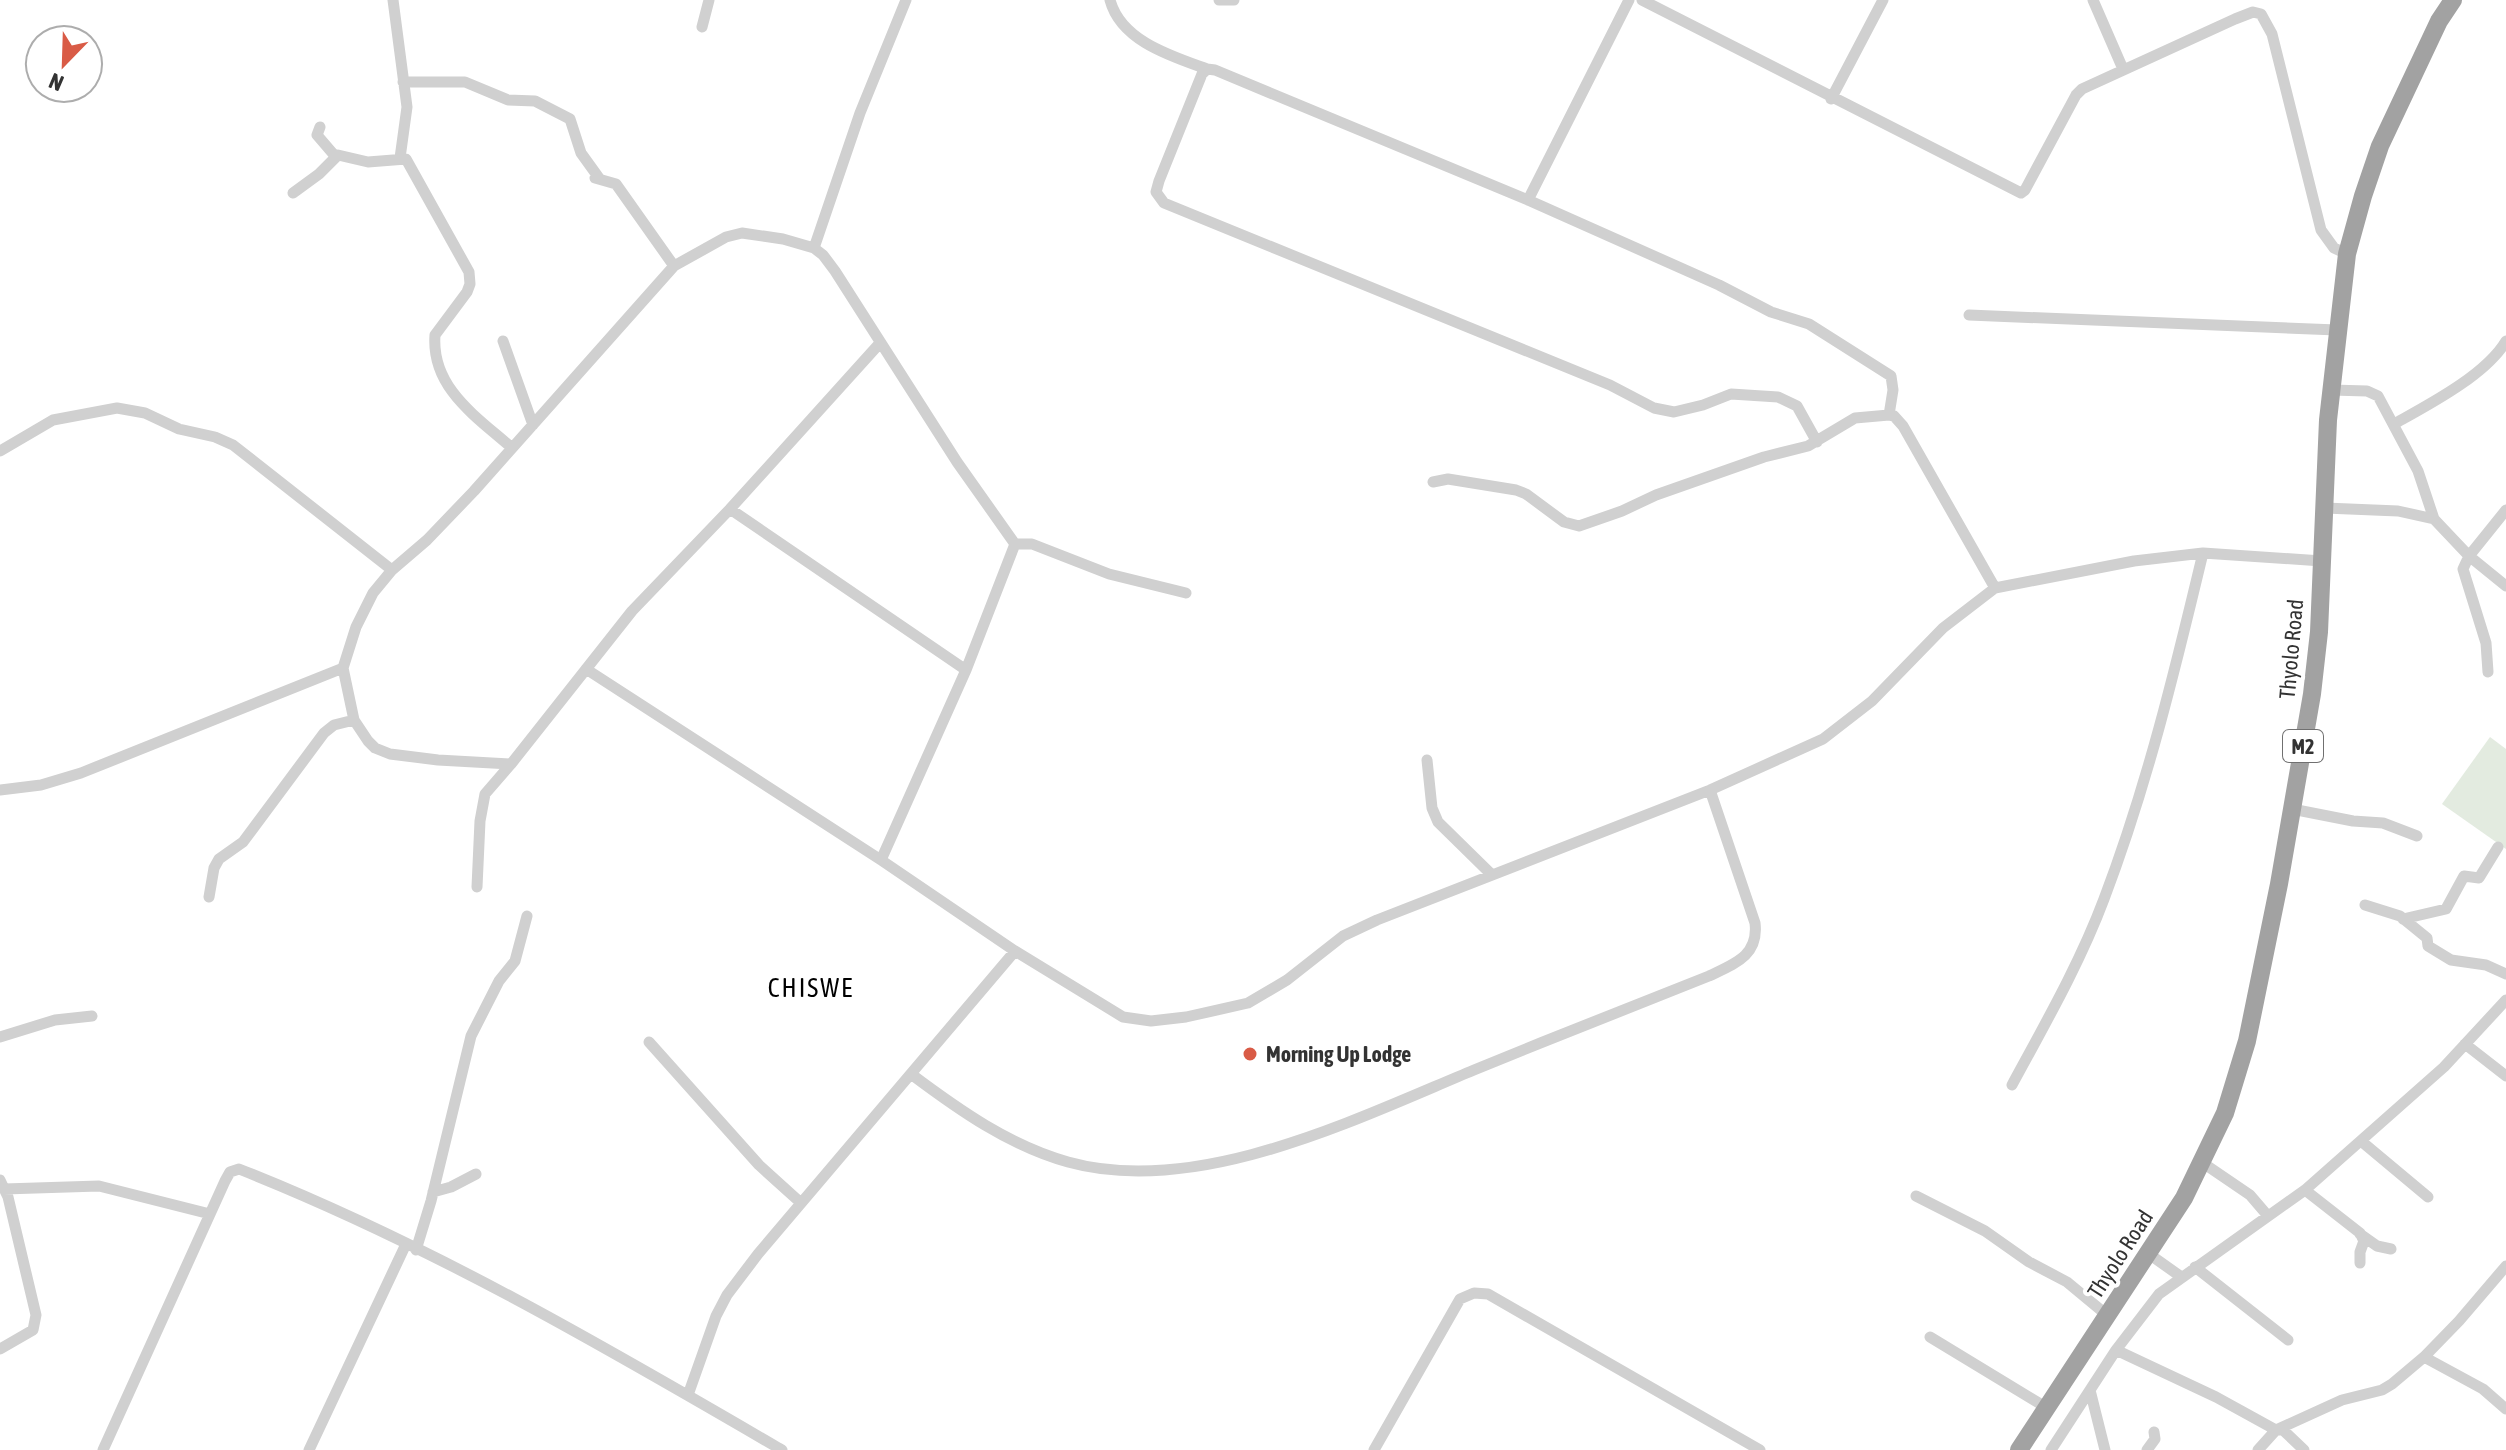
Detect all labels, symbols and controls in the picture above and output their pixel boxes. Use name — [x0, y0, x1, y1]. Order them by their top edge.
north arrow — [24, 24, 104, 104]
text: N — [45, 68, 67, 97]
street label: Thyolo Road — [2274, 598, 2308, 700]
road number: M2 — [2283, 730, 2323, 762]
district label: CHISWE — [768, 973, 854, 1003]
place label: Morning Up Lodge — [1266, 1041, 1411, 1067]
marker: Morning Up Lodge — [1241, 1045, 1259, 1063]
street label: Thyolo Road — [2082, 1205, 2158, 1303]

